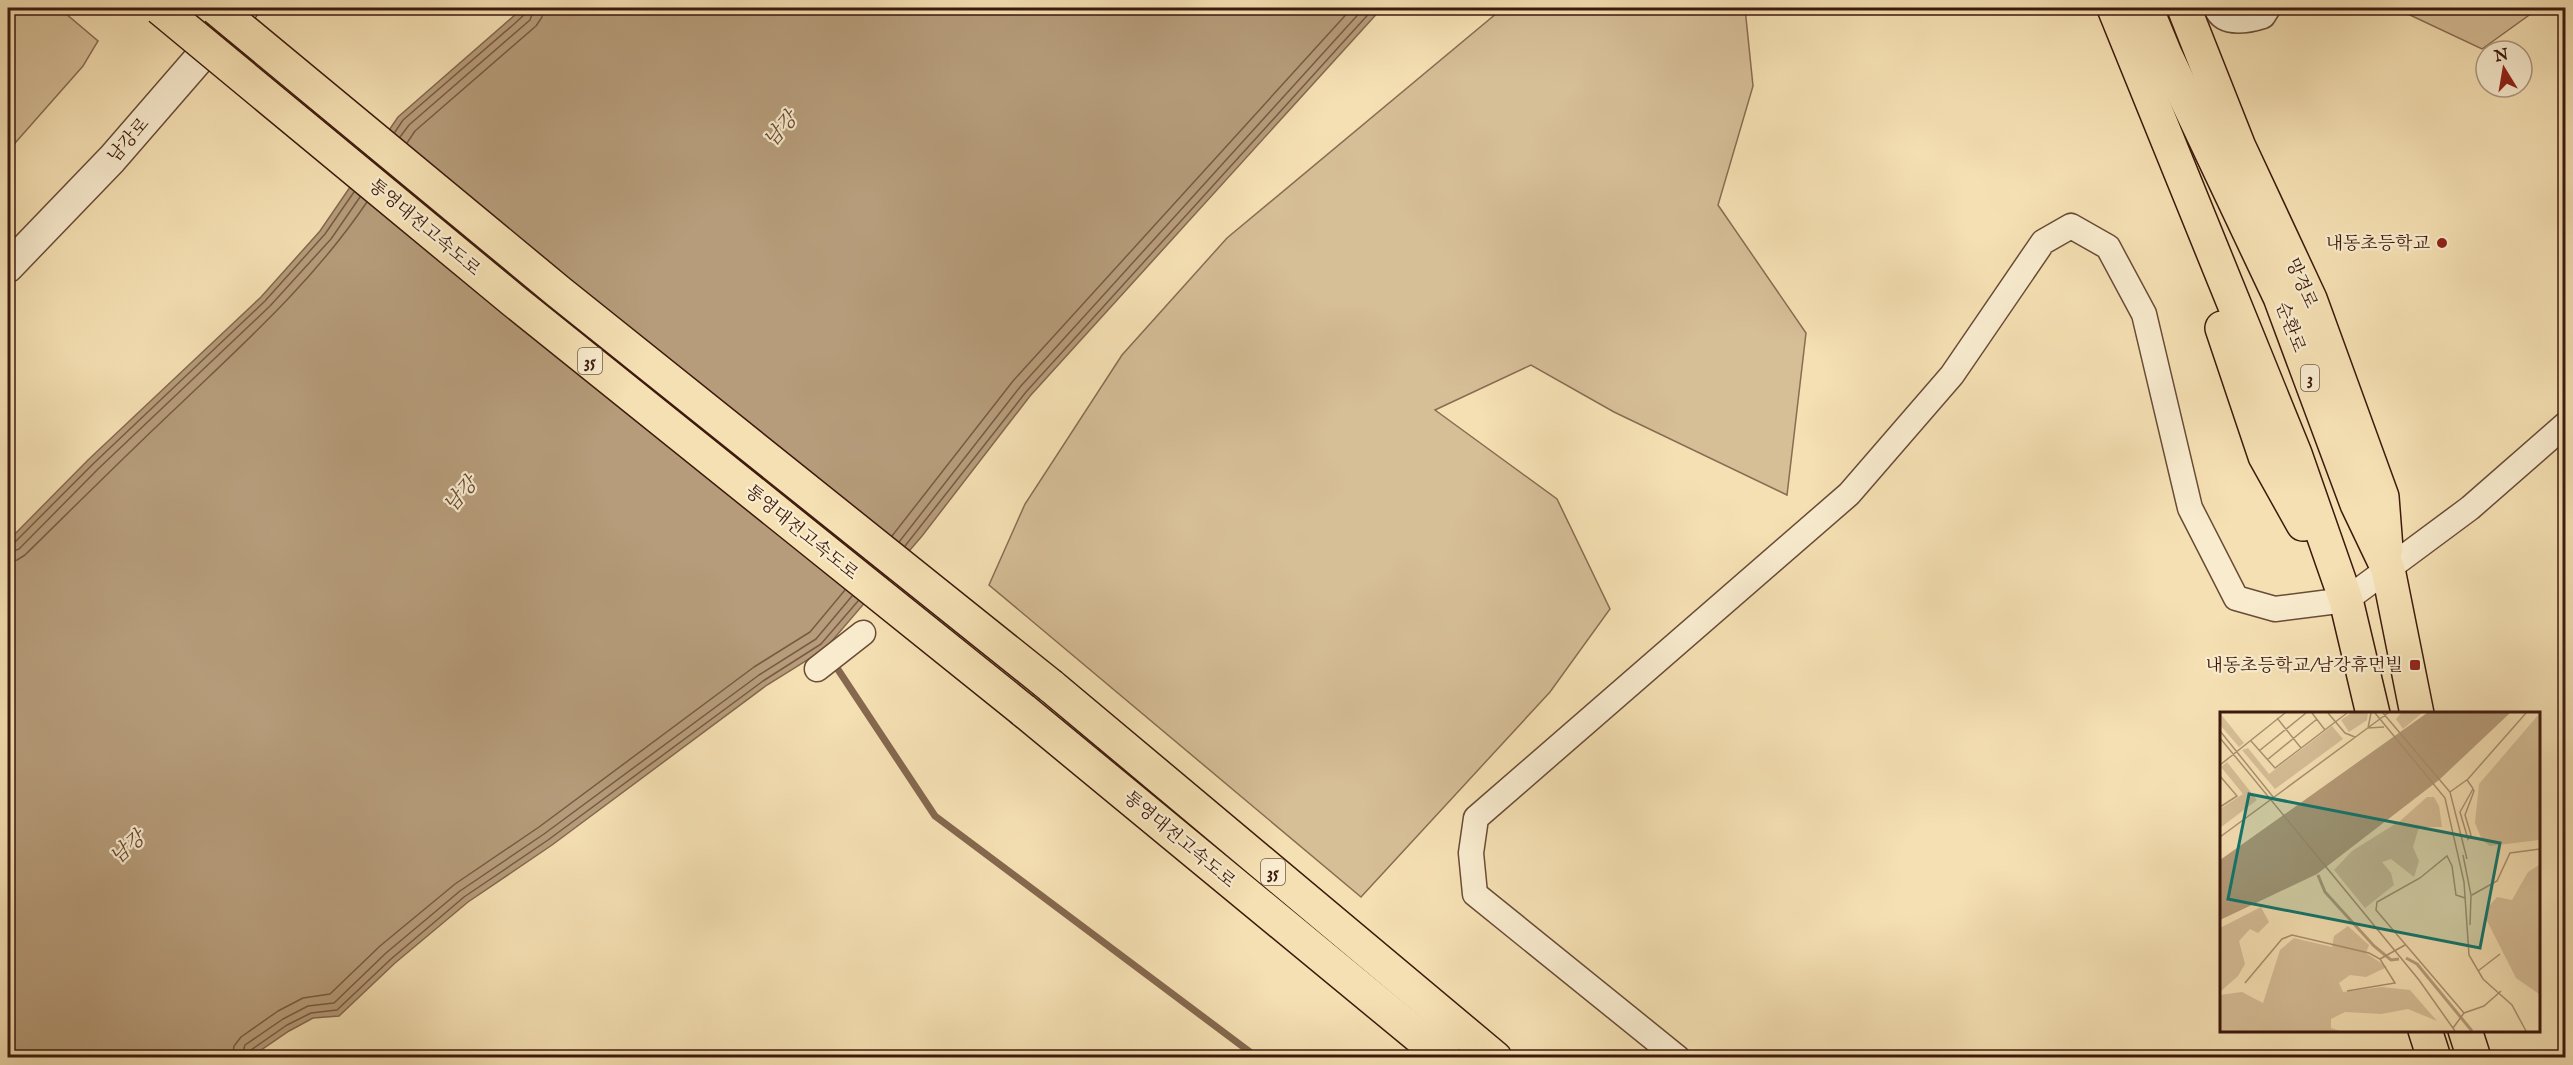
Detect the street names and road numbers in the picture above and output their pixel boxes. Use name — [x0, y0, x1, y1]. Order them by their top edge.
street label: 남강로 — [103, 114, 155, 168]
street label: 통영대전고속도로 — [363, 175, 485, 282]
street label: 망경로 — [2280, 255, 2322, 312]
street label: 순환로 — [2270, 299, 2310, 356]
road number: 35 — [578, 348, 602, 374]
road number: 3 — [2301, 365, 2319, 391]
street label: 통영대전고속도로 — [740, 480, 862, 586]
street label: 통영대전고속도로 — [1118, 787, 1240, 894]
road number: 35 — [1261, 859, 1285, 885]

